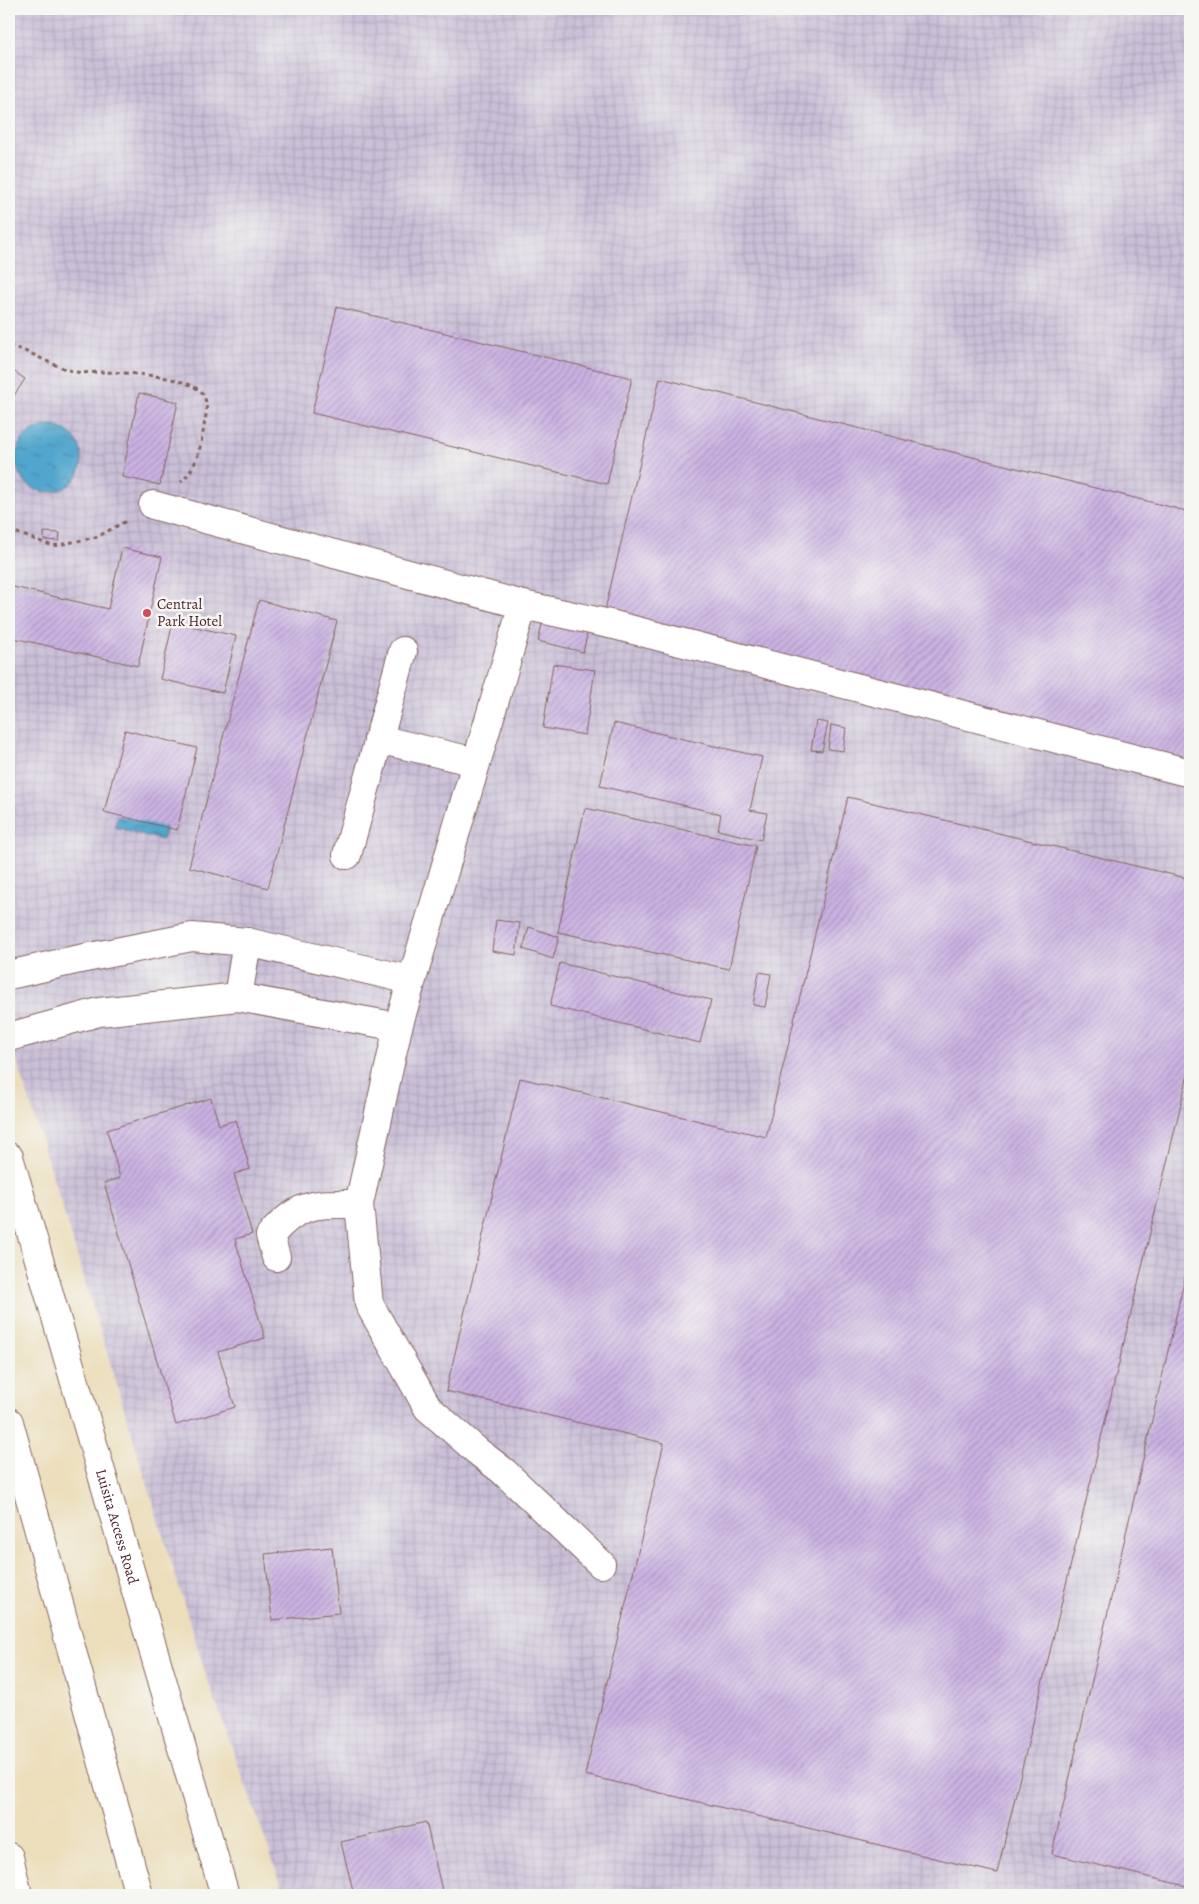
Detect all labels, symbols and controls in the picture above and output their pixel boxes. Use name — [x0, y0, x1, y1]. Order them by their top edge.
place label: Central Park Hotel — [157, 594, 222, 631]
marker: Central Park Hotel — [141, 607, 153, 619]
street label: Luisita Access Road — [91, 1467, 144, 1587]

